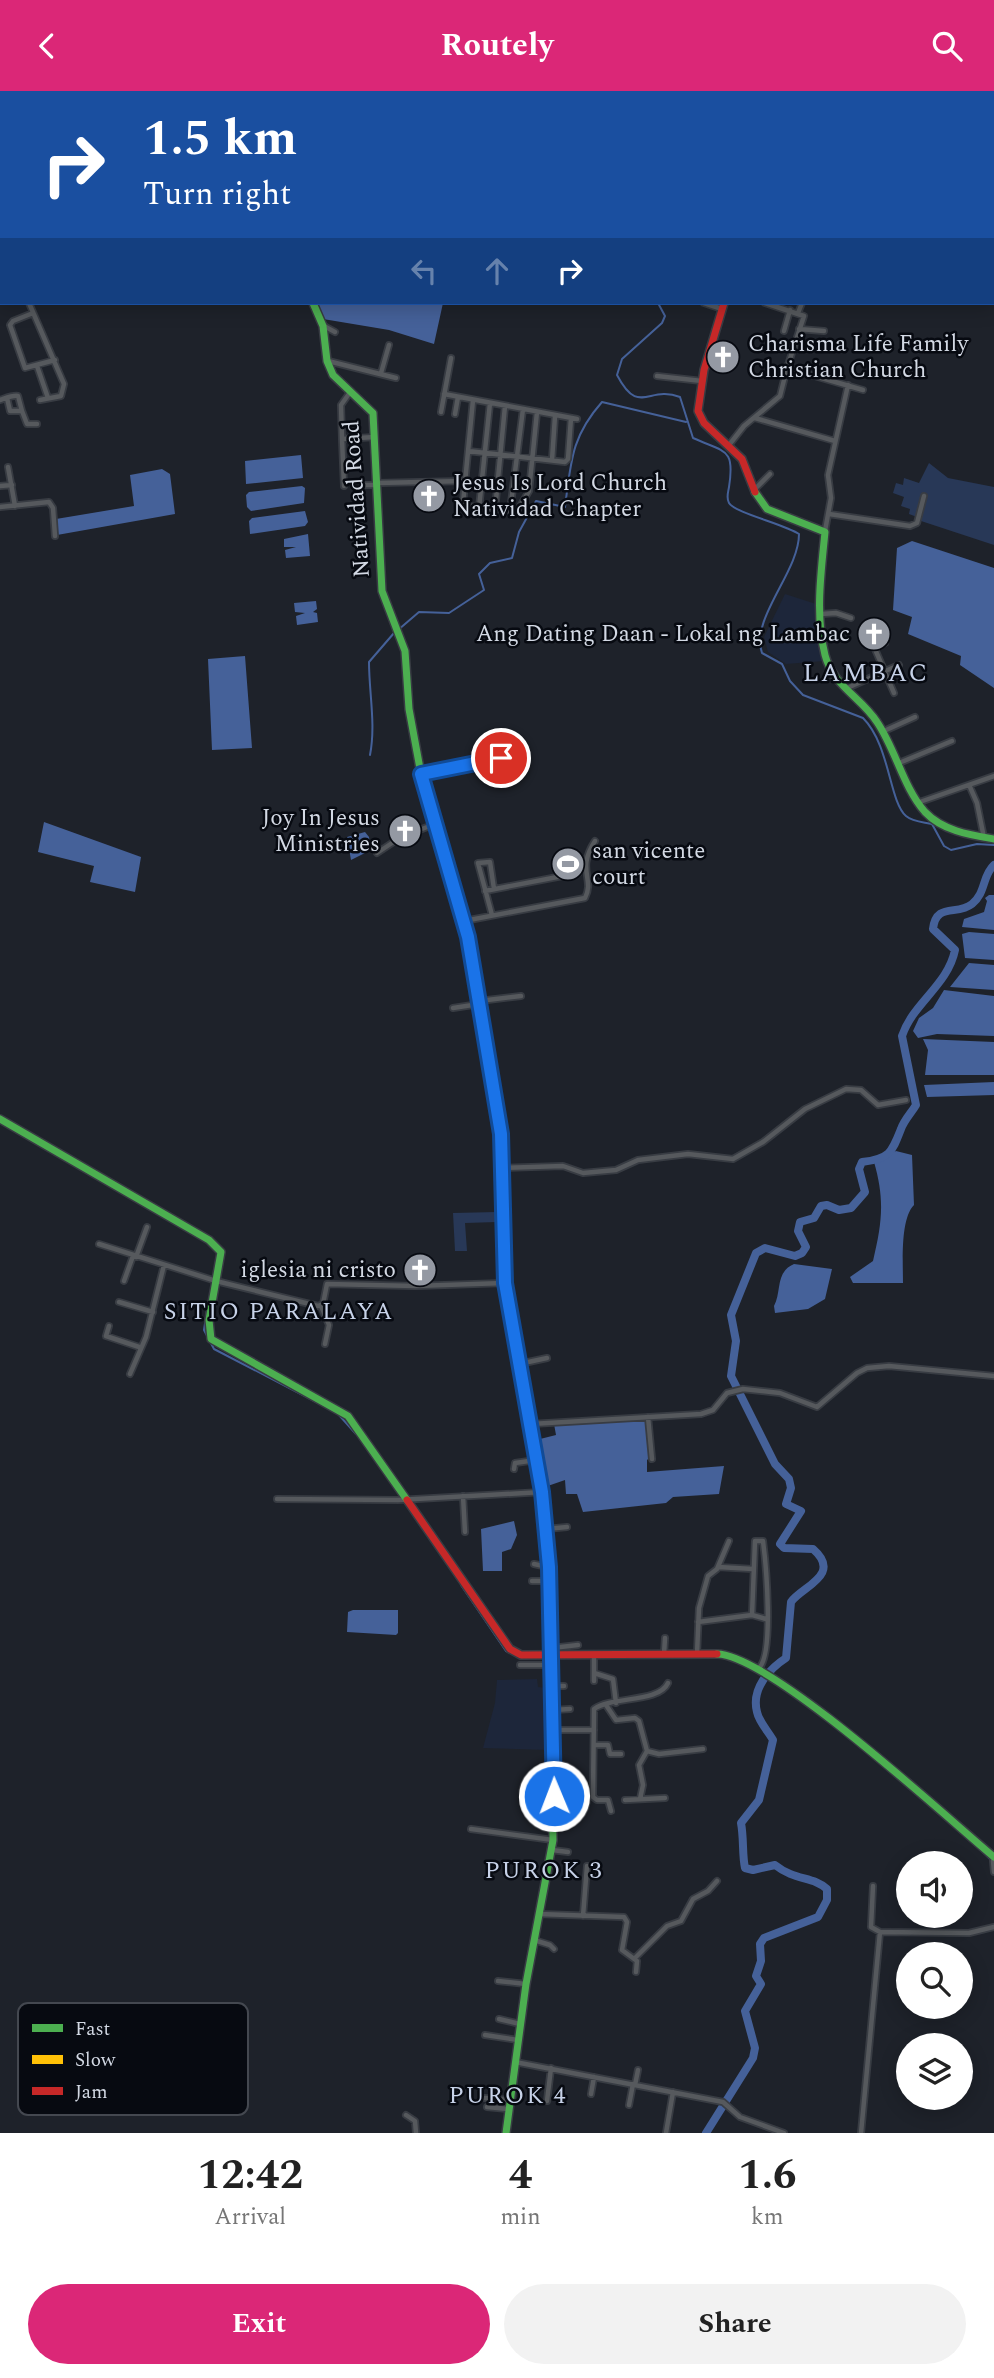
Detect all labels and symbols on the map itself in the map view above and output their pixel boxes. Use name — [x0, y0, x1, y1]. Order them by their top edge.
place label: Charisma Life Family Christian Church — [748, 327, 969, 388]
church icon: Charisma Life Family Christian Church — [704, 338, 742, 376]
street label: Natividad Road — [334, 419, 380, 579]
place label: Jesus Is Lord Church Natividad Chapter — [453, 466, 667, 527]
church icon: Jesus Is Lord Church Natividad Chapter — [410, 477, 448, 515]
church icon: Ang Dating Daan - Lokal ng Lambac — [855, 615, 893, 653]
place label: Ang Dating Daan - Lokal ng Lambac — [476, 617, 850, 652]
district label: LAMBAC — [803, 653, 929, 693]
pin — [471, 728, 531, 788]
place label: Joy In Jesus Ministries — [262, 801, 380, 862]
church icon: Joy In Jesus Ministries — [386, 812, 424, 850]
place label: san vicente court — [592, 834, 705, 895]
sports icon: san vicente court — [549, 845, 587, 883]
church icon: iglesia ni cristo — [401, 1251, 439, 1289]
place label: iglesia ni cristo — [241, 1253, 396, 1288]
district label: SITIO PARALAYA — [164, 1294, 394, 1330]
position arrow — [517, 1759, 591, 1833]
district label: PUROK 3 — [485, 1853, 603, 1889]
legend — [18, 2003, 248, 2115]
text: Fast — [75, 2015, 111, 2044]
text: Slow — [75, 2046, 116, 2075]
text: Jam — [75, 2078, 107, 2107]
district label: PUROK 4 — [449, 2078, 567, 2114]

